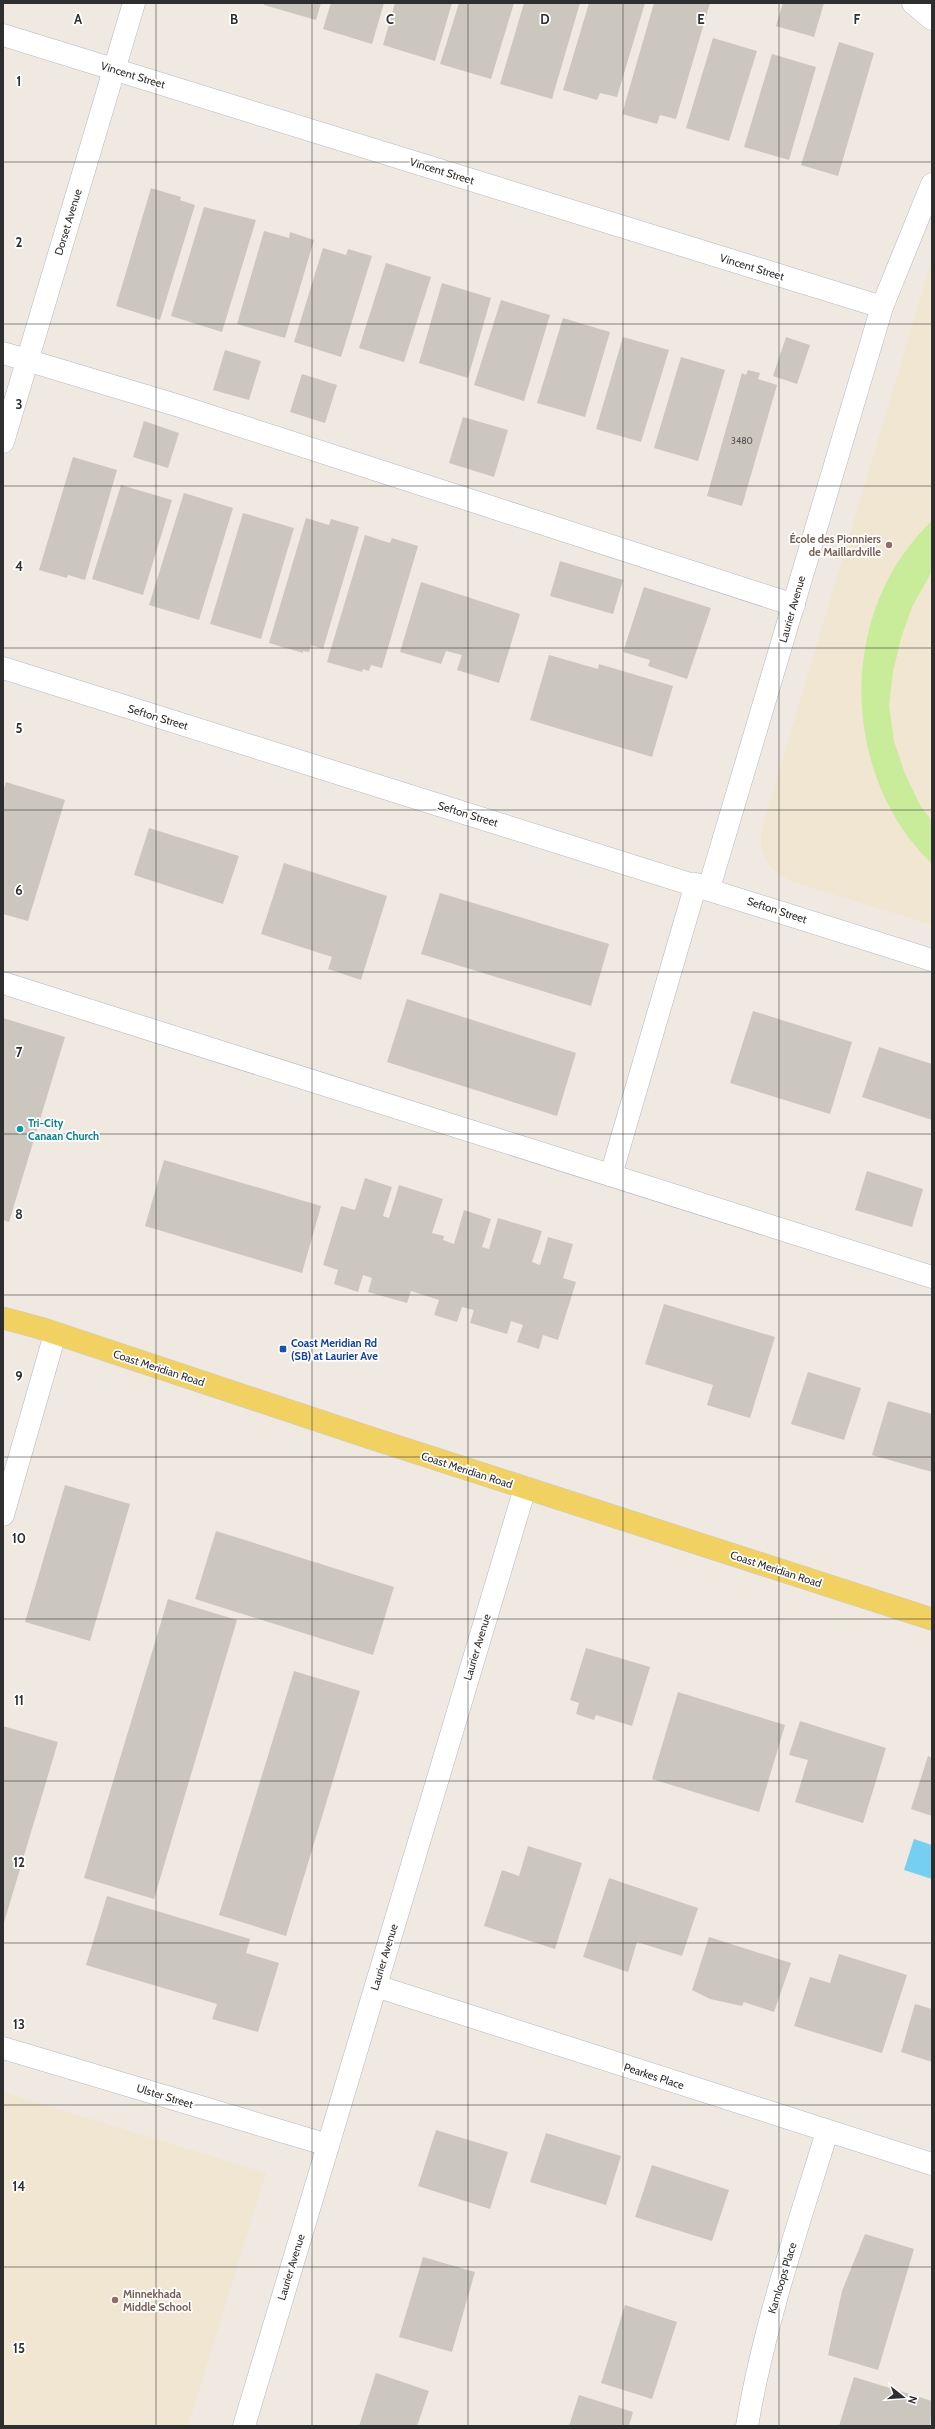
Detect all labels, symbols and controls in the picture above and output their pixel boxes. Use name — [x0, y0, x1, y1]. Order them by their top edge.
text: A — [74, 11, 83, 27]
text: B — [230, 11, 238, 27]
text: C — [386, 11, 394, 27]
text: D — [540, 11, 550, 27]
text: E — [697, 11, 705, 27]
text: F — [854, 11, 861, 27]
street label: Vincent Street — [99, 59, 167, 92]
text: 1 — [17, 73, 21, 89]
street label: Vincent Street — [408, 155, 476, 188]
street label: Dorset Avenue — [51, 187, 85, 257]
text: 2 — [16, 234, 23, 250]
street label: Vincent Street — [718, 251, 786, 284]
text: 3 — [15, 396, 23, 412]
house number: 3480 — [731, 435, 753, 446]
place label: École des Pionniers de Maillardville — [789, 532, 881, 559]
marker: École des Pionniers de Maillardville — [884, 540, 894, 550]
text: 4 — [15, 558, 23, 574]
street label: Laurier Avenue — [776, 574, 808, 644]
street label: Sefton Street — [126, 701, 190, 733]
text: 5 — [16, 720, 23, 736]
street label: Sefton Street — [436, 798, 500, 830]
text: 6 — [15, 882, 23, 898]
street label: Sefton Street — [745, 894, 809, 926]
text: 7 — [16, 1044, 23, 1060]
place label: Tri-City Canaan Church — [28, 1116, 99, 1143]
marker: Tri-City Canaan Church — [15, 1124, 25, 1134]
text: 8 — [15, 1206, 23, 1222]
place label: Coast Meridian Rd (SB) at Laurier Ave — [291, 1336, 378, 1363]
marker: Coast Meridian Rd (SB) at Laurier Ave — [278, 1344, 288, 1354]
street label: Coast Meridian Road — [112, 1347, 206, 1389]
text: 9 — [15, 1368, 23, 1384]
street label: Coast Meridian Road — [420, 1449, 514, 1491]
text: 10 — [12, 1530, 26, 1546]
street label: Coast Meridian Road — [729, 1548, 823, 1590]
street label: Laurier Avenue — [460, 1612, 494, 1682]
text: 11 — [14, 1692, 24, 1708]
text: 12 — [13, 1854, 25, 1870]
street label: Laurier Avenue — [367, 1922, 401, 1992]
text: 13 — [13, 2016, 25, 2032]
street label: Pearkes Place — [622, 2060, 686, 2092]
street label: Ulster Street — [135, 2081, 195, 2111]
text: 14 — [13, 2178, 25, 2194]
street label: Laurier Avenue — [274, 2232, 308, 2302]
street label: Kamloops Place — [765, 2240, 800, 2315]
place label: Minnekhada Middle School — [123, 2287, 191, 2314]
marker: Minnekhada Middle School — [110, 2295, 120, 2305]
text: 15 — [13, 2340, 25, 2356]
north arrow — [883, 2377, 923, 2417]
text: N — [905, 2394, 920, 2406]

